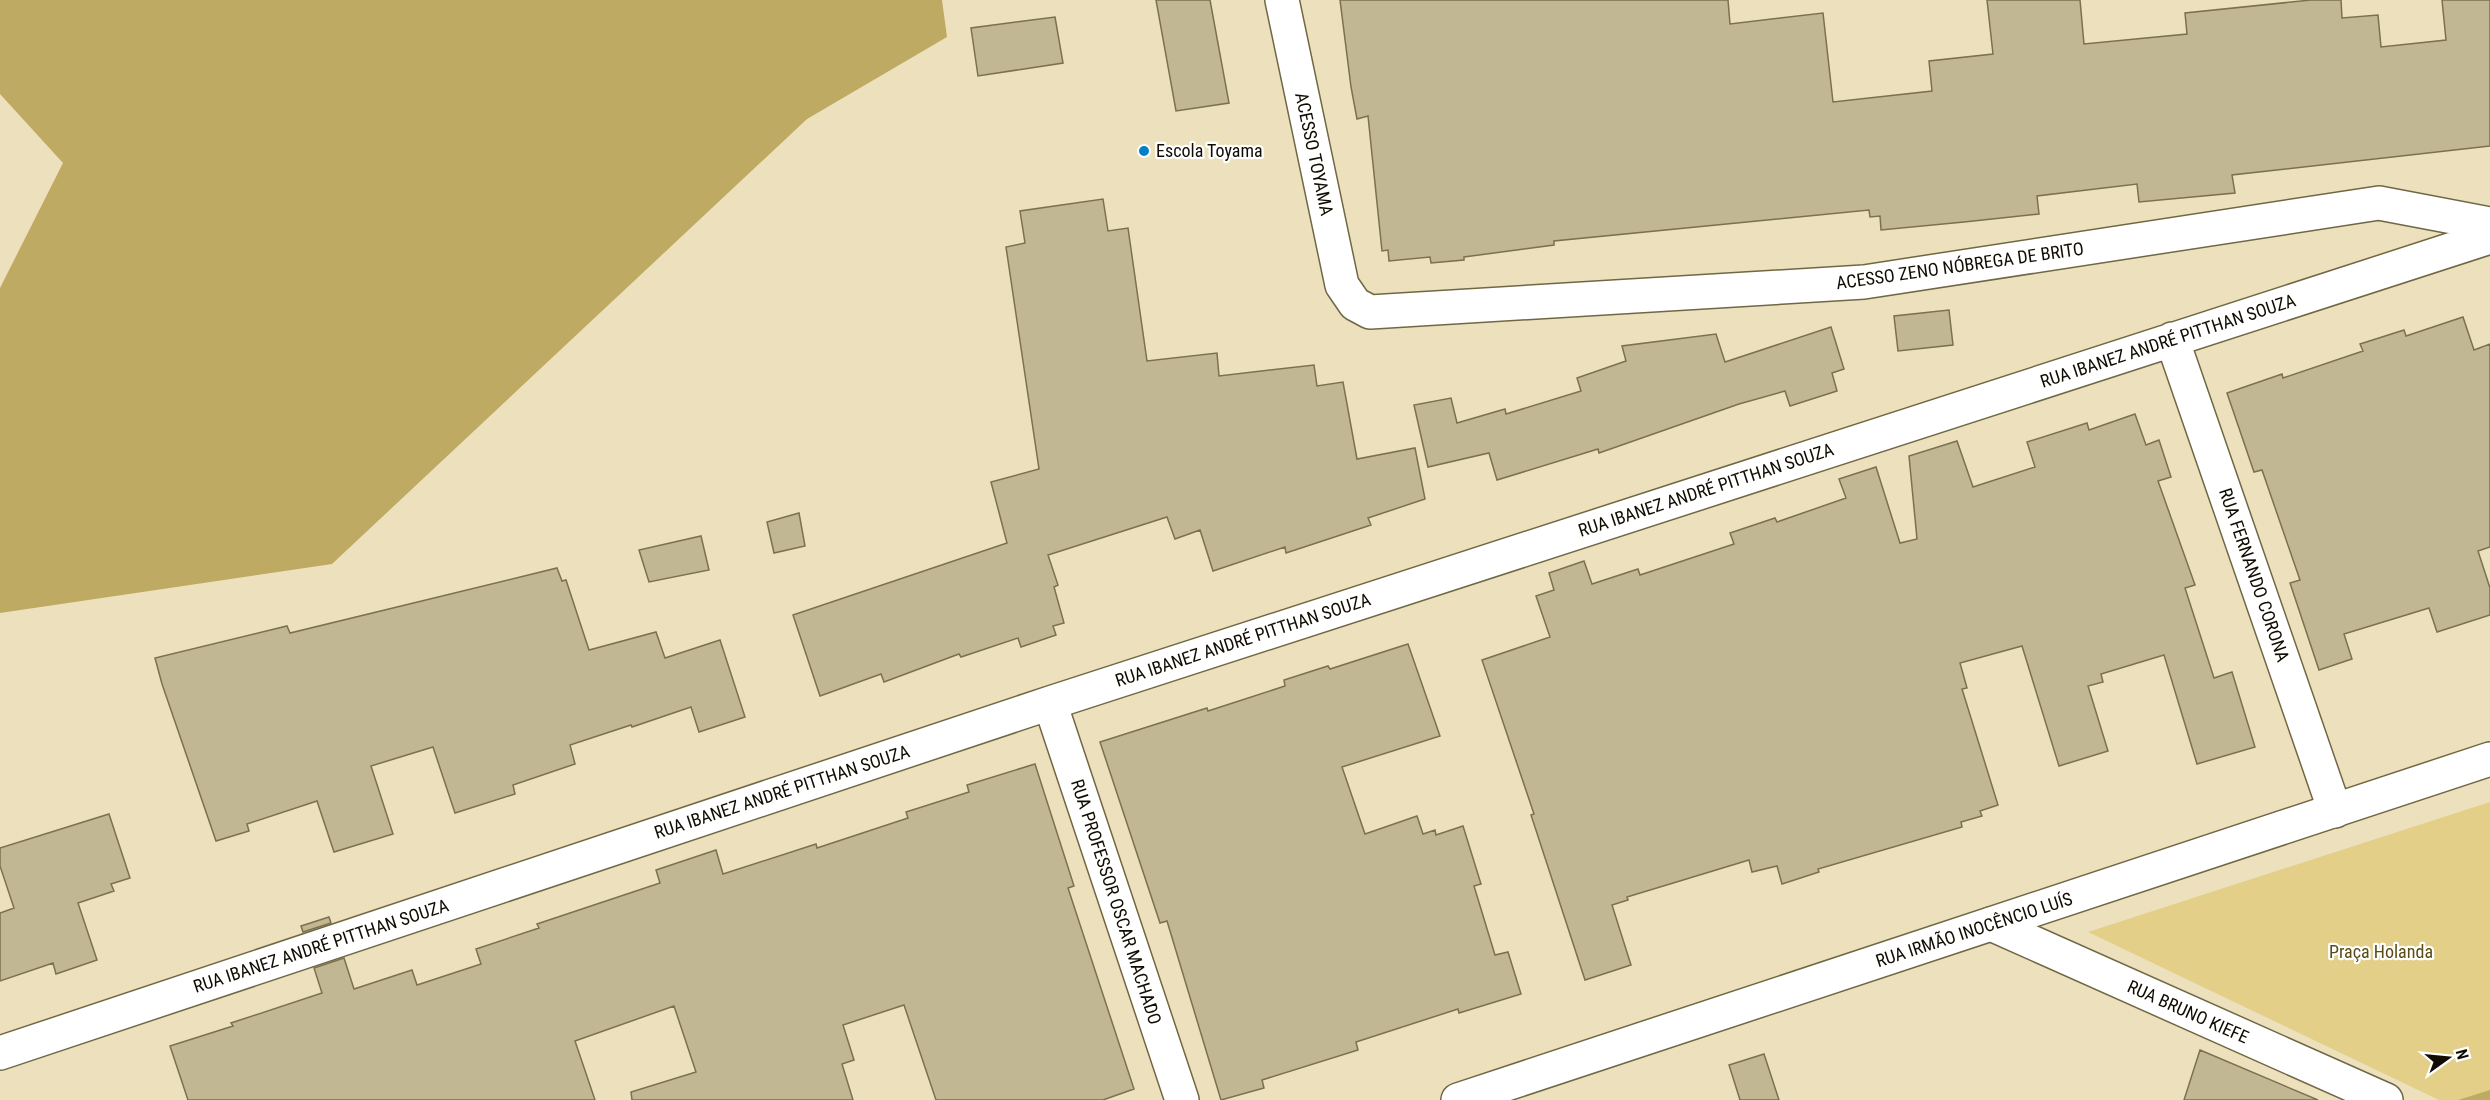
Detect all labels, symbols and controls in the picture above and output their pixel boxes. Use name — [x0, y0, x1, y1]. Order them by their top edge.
street label: ACESSO TOYAMA — [1291, 90, 1338, 218]
place label: Escola Toyama — [1156, 140, 1263, 161]
marker: Escola Toyama — [1137, 144, 1151, 158]
street label: ACESSO ZENO NÓBREGA DE BRITO — [1835, 238, 2085, 293]
street label: RUA IBANEZ ANDRÉ PITTHAN SOUZA — [2038, 289, 2299, 392]
street label: RUA IBANEZ ANDRÉ PITTHAN SOUZA — [1576, 438, 1837, 541]
street label: RUA FERNANDO CORONA — [2215, 485, 2294, 665]
street label: RUA IBANEZ ANDRÉ PITTHAN SOUZA — [1113, 588, 1374, 691]
street label: RUA IBANEZ ANDRÉ PITTHAN SOUZA — [652, 740, 913, 843]
street label: RUA PROFESSOR OSCAR MACHADO — [1067, 777, 1166, 1027]
street label: RUA IRMÃO INOCÊNCIO LUÍS — [1873, 888, 2075, 971]
street label: RUA IBANEZ ANDRÉ PITTHAN SOUZA — [191, 894, 452, 997]
park label: Praça Holanda — [2329, 941, 2433, 962]
street label: RUA BRUNO KIEFE — [2124, 975, 2252, 1048]
north arrow — [2418, 1028, 2478, 1088]
text: N — [2452, 1047, 2472, 1061]

